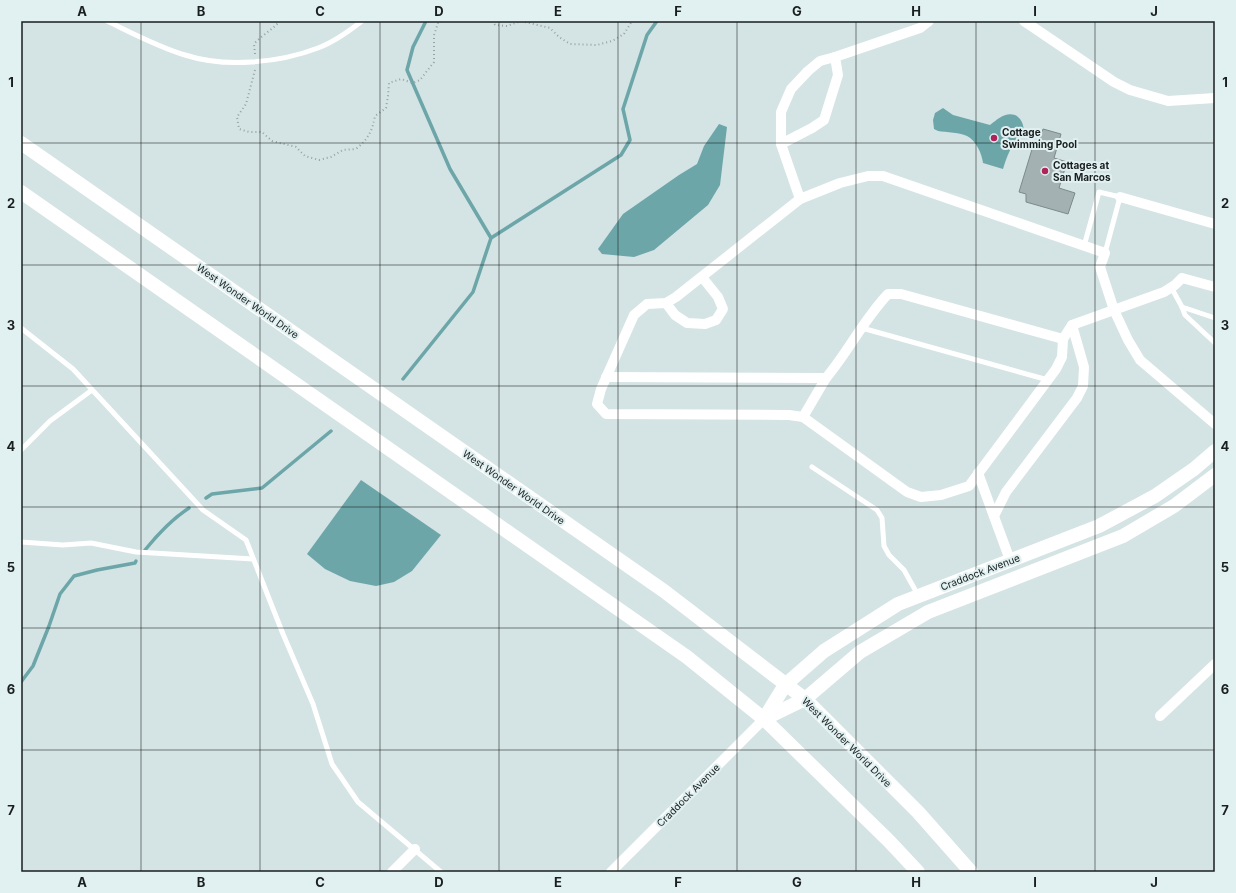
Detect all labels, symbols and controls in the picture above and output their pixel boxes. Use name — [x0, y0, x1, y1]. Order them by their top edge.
text: A — [77, 3, 87, 19]
text: B — [197, 3, 206, 19]
text: C — [315, 3, 325, 19]
text: D — [434, 3, 444, 19]
text: E — [554, 3, 562, 19]
text: F — [674, 3, 682, 19]
text: G — [792, 3, 802, 19]
text: H — [911, 3, 921, 19]
text: I — [1033, 3, 1037, 19]
text: J — [1150, 3, 1158, 19]
text: 1 — [8, 74, 14, 90]
text: 1 — [1222, 74, 1228, 90]
place label: Cottage Swimming Pool — [1002, 126, 1077, 151]
marker: Cottage Swimming Pool — [989, 133, 999, 143]
place label: Cottages at San Marcos — [1053, 159, 1111, 183]
marker: Cottages at San Marcos — [1040, 166, 1050, 176]
text: 2 — [7, 195, 15, 211]
text: 2 — [1221, 195, 1229, 211]
street label: West Wonder World Drive — [195, 261, 301, 341]
text: 3 — [7, 317, 15, 333]
text: 3 — [1221, 317, 1229, 333]
text: 4 — [7, 438, 16, 454]
text: 4 — [1221, 438, 1230, 454]
street label: West Wonder World Drive — [461, 447, 567, 527]
street label: Craddock Avenue — [939, 551, 1022, 593]
text: 5 — [7, 559, 15, 575]
text: 5 — [1221, 559, 1229, 575]
text: 6 — [7, 681, 15, 697]
text: 6 — [1221, 681, 1229, 697]
street label: West Wonder World Drive — [800, 695, 894, 789]
street label: Craddock Avenue — [654, 761, 722, 829]
text: 7 — [7, 802, 15, 818]
text: 7 — [1221, 802, 1229, 818]
text: A — [77, 874, 87, 890]
text: B — [197, 874, 206, 890]
text: C — [315, 874, 325, 890]
text: D — [434, 874, 444, 890]
text: E — [554, 874, 562, 890]
text: F — [674, 874, 682, 890]
text: G — [792, 874, 802, 890]
text: H — [911, 874, 921, 890]
text: I — [1033, 874, 1037, 890]
text: J — [1150, 874, 1158, 890]

